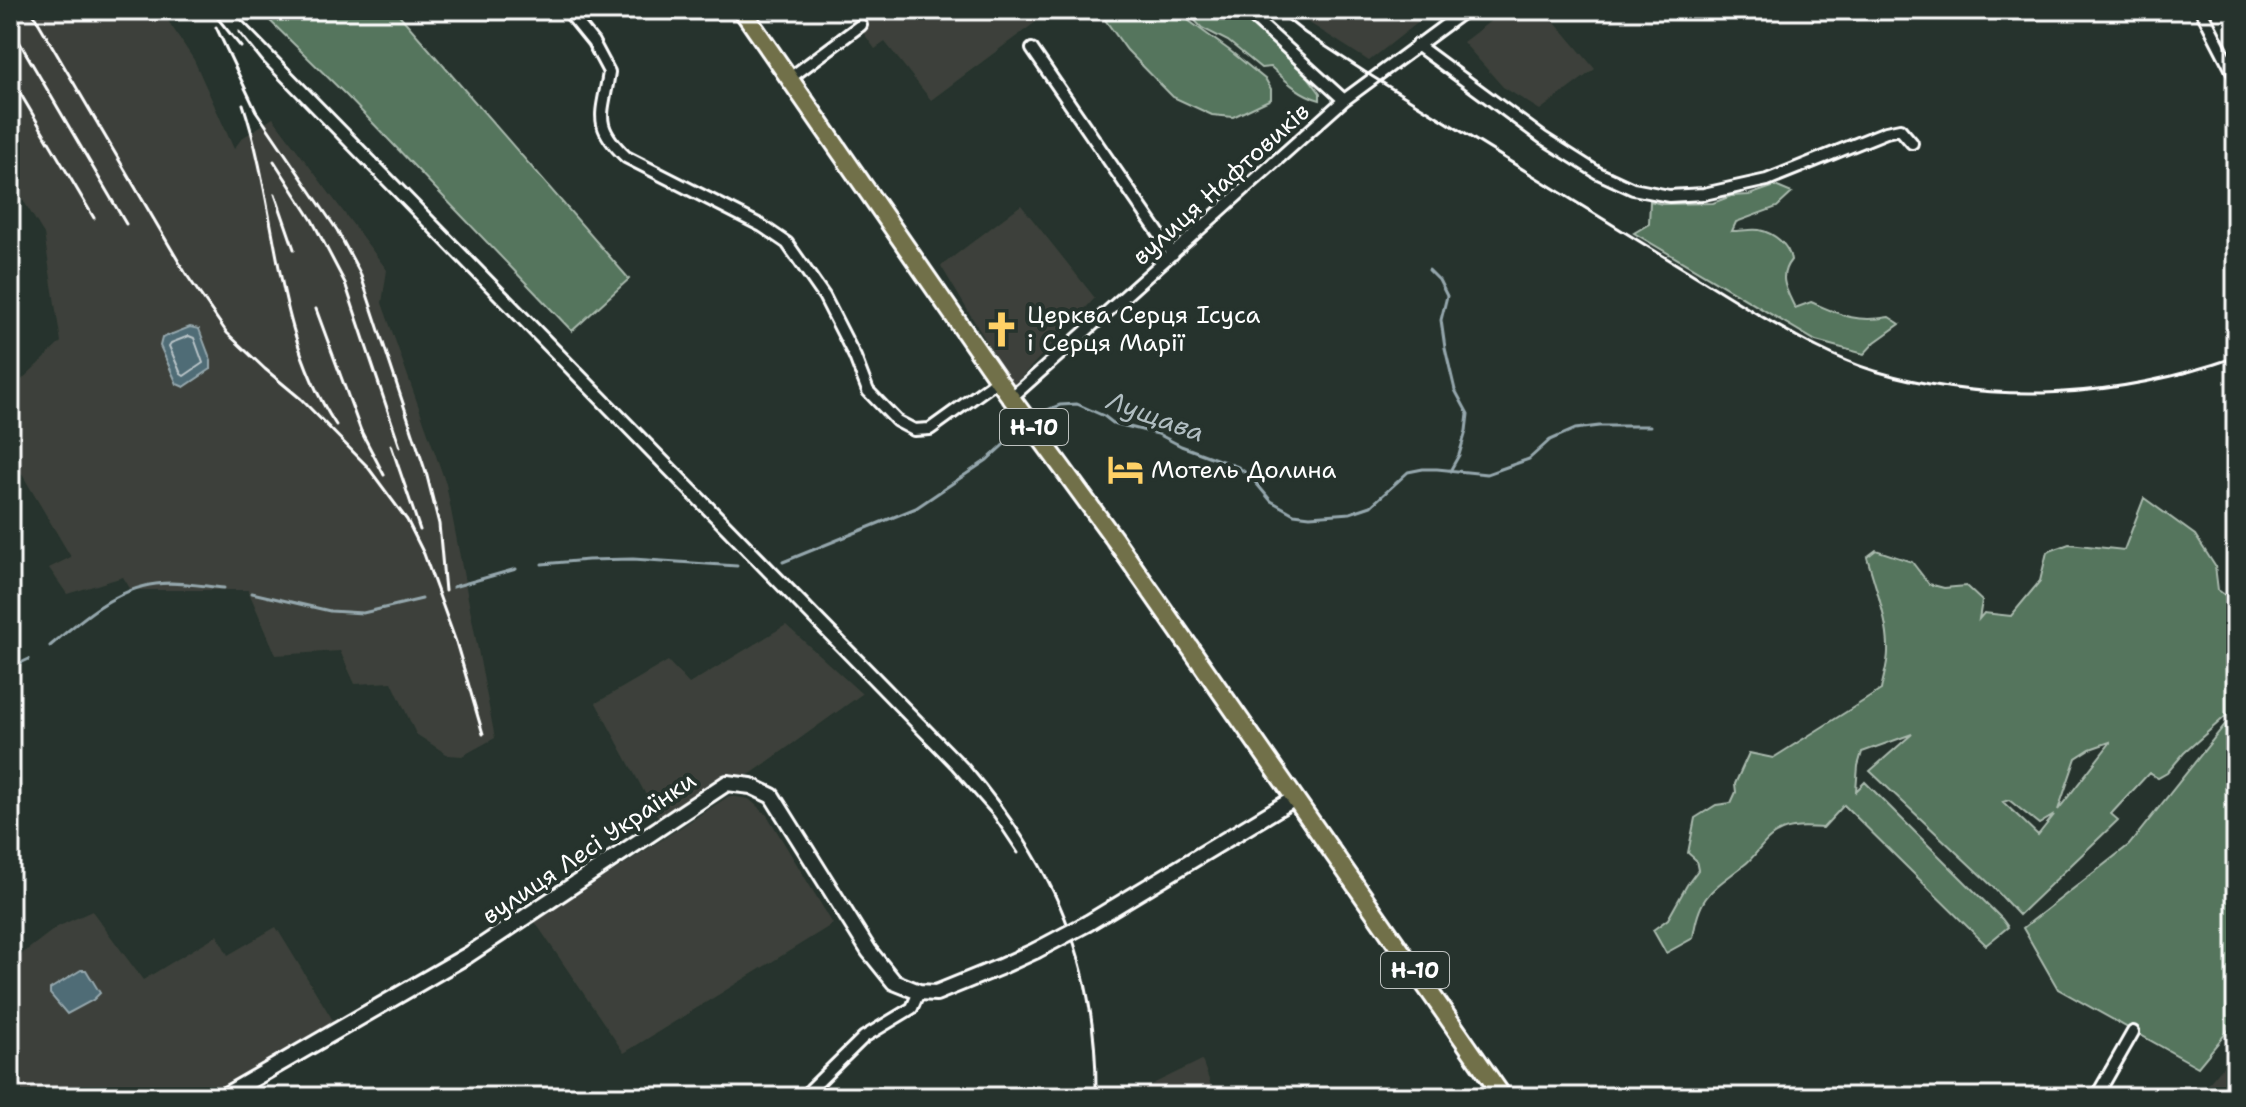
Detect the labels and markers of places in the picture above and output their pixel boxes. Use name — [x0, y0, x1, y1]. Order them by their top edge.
place label: Церква Серця Ісуса і Серця Марії — [1027, 299, 1261, 359]
church icon: Церква Серця Ісуса і Серця Марії — [982, 310, 1020, 348]
hotel icon: Мотель Долина — [1106, 451, 1144, 489]
place label: Мотель Долина — [1151, 454, 1337, 486]

